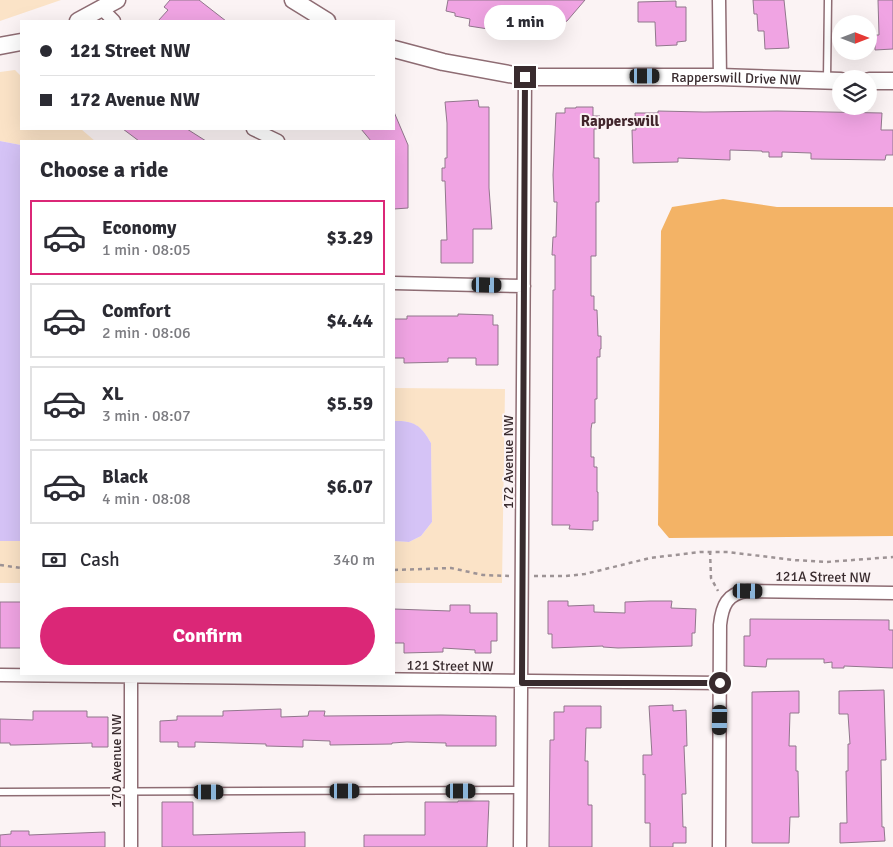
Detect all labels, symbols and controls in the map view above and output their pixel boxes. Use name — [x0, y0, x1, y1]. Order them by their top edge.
callout: 1 min — [484, 5, 566, 40]
text: 1 min — [506, 12, 544, 32]
north arrow — [832, 15, 878, 60]
map controls — [832, 15, 877, 115]
text: 121 Street NW — [70, 39, 190, 63]
route end — [514, 66, 536, 88]
street label: Rapperswill Drive NW — [671, 68, 801, 88]
car — [630, 69, 660, 84]
button: layers — [832, 70, 877, 115]
text: 172 Avenue NW — [70, 88, 200, 112]
district label: Rapperswill — [581, 112, 659, 130]
text: Choose a ride — [40, 156, 168, 183]
icon: car — [42, 215, 87, 260]
text: Economy — [102, 216, 176, 240]
text: $3.29 — [327, 226, 373, 250]
text: 1 min · 08:05 — [102, 240, 191, 260]
car — [471, 277, 502, 293]
icon: car — [42, 298, 87, 343]
text: Comfort — [102, 299, 171, 323]
text: $4.44 — [327, 309, 373, 333]
text: 2 min · 08:06 — [102, 323, 191, 343]
icon: car — [42, 381, 87, 426]
text: XL — [102, 382, 124, 406]
text: $5.59 — [327, 392, 373, 416]
text: 3 min · 08:07 — [102, 406, 191, 426]
street label: 172 Avenue NW — [500, 415, 517, 509]
icon: car — [42, 464, 87, 509]
text: Black — [102, 465, 148, 489]
text: $6.07 — [327, 475, 373, 499]
text: 4 min · 08:08 — [102, 489, 191, 509]
icon: cash — [40, 546, 68, 574]
text: Cash — [80, 548, 120, 572]
text: 340 m — [333, 550, 375, 570]
street label: 121A Street NW — [775, 568, 871, 586]
car — [732, 583, 763, 599]
button: Confirm — [40, 607, 375, 665]
street label: 121 Street NW — [406, 657, 494, 675]
route start — [709, 672, 731, 694]
car — [712, 705, 727, 735]
street label: 170 Avenue NW — [108, 714, 125, 808]
car — [330, 784, 360, 799]
car — [446, 784, 476, 799]
car — [194, 785, 224, 800]

